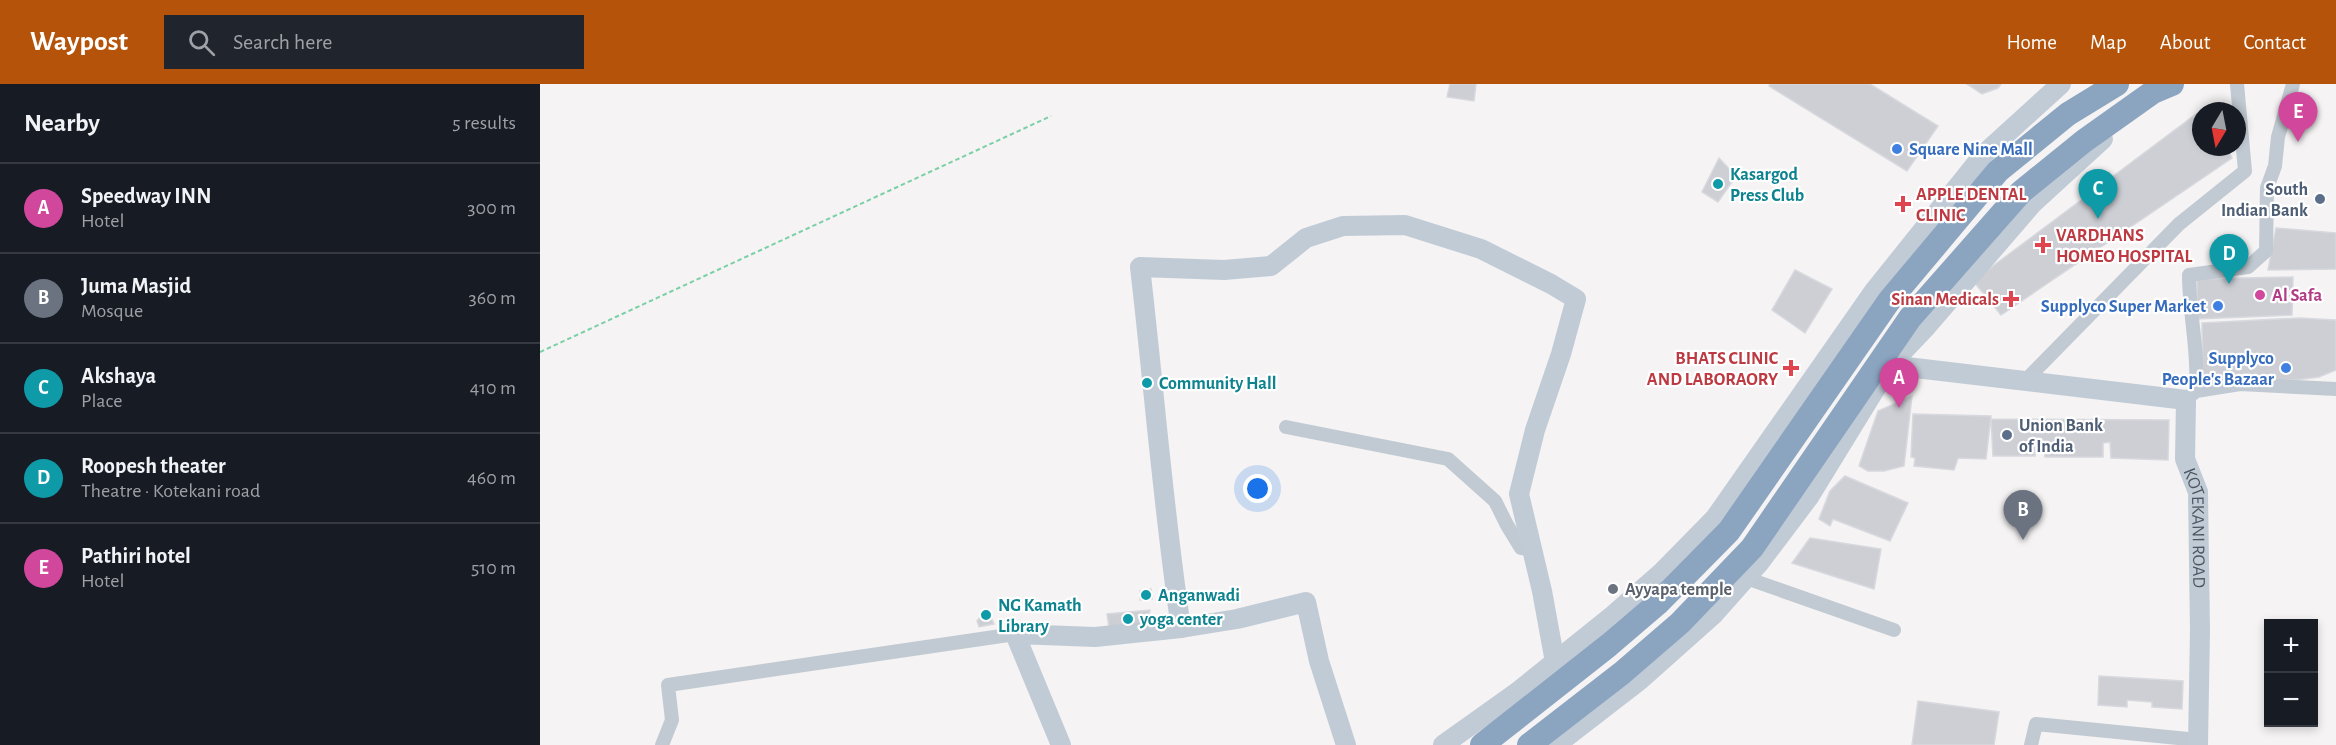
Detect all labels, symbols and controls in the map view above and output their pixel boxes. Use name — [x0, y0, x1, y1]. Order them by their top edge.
search box — [164, 15, 584, 69]
icon: search — [185, 26, 218, 59]
text: Waypost — [30, 28, 128, 56]
text: Search here — [233, 31, 333, 53]
text: Home — [2006, 32, 2057, 53]
text: Map — [2090, 32, 2127, 53]
text: About — [2160, 32, 2210, 53]
text: Contact — [2243, 32, 2306, 53]
pin: E — [2278, 92, 2318, 142]
north arrow — [2192, 102, 2246, 156]
text: Nearby — [24, 110, 100, 136]
text: 5 results — [452, 113, 516, 133]
place label: Square Nine Mall — [1909, 141, 2033, 159]
marker: Square Nine Mall — [1890, 142, 1904, 156]
place label: Kasargod Press Club — [1730, 166, 1804, 205]
pin: C — [2078, 170, 2118, 219]
marker: Kasargod Press Club — [1711, 177, 1725, 191]
place label: South Indian Bank — [2221, 181, 2308, 220]
text: Speedway INN — [81, 185, 211, 207]
place label: APPLE DENTAL CLINIC — [1916, 186, 2027, 225]
marker: South Indian Bank — [2313, 192, 2327, 206]
marker: APPLE DENTAL CLINIC — [1894, 195, 1912, 213]
text: A — [38, 198, 50, 218]
text: 300 m — [467, 198, 516, 218]
text: Hotel — [81, 211, 124, 231]
place label: VARDHANS HOMEO HOSPITAL — [2056, 227, 2192, 266]
pin: D — [2210, 234, 2248, 284]
marker: VARDHANS HOMEO HOSPITAL — [2034, 236, 2052, 254]
text: Juma Masjid — [81, 275, 191, 297]
place label: Al Safa — [2272, 287, 2322, 305]
text: B — [38, 288, 49, 308]
text: 360 m — [469, 288, 516, 308]
marker: Al Safa — [2253, 288, 2267, 302]
place label: Sinan Medicals — [1891, 291, 1999, 309]
marker: Sinan Medicals — [2004, 292, 2018, 306]
place label: Supplyco Super Market — [2041, 298, 2206, 316]
marker: Supplyco Super Market — [2211, 299, 2225, 313]
text: Mosque — [81, 301, 143, 321]
place label: BHATS CLINIC AND LABORAORY — [1647, 350, 1779, 389]
place label: Supplyco People's Bazaar — [2162, 350, 2275, 389]
pin: A — [1880, 358, 1918, 408]
marker: BHATS CLINIC AND LABORAORY — [1782, 359, 1800, 377]
marker: Supplyco People's Bazaar — [2279, 361, 2293, 375]
text: Akshaya — [81, 365, 156, 387]
place label: Community Hall — [1159, 375, 1276, 393]
marker: Community Hall — [1140, 376, 1154, 390]
text: C — [38, 378, 49, 398]
text: 410 m — [470, 378, 516, 398]
text: Place — [81, 391, 122, 411]
place label: Union Bank of India — [2019, 417, 2103, 456]
marker: Union Bank of India — [2000, 428, 2014, 442]
text: Roopesh theater — [81, 455, 226, 477]
street label: KOTEKANI ROAD — [2180, 466, 2207, 588]
text: D — [37, 468, 50, 488]
text: 460 m — [467, 468, 516, 488]
your location — [1243, 474, 1272, 503]
text: Theatre · Kotekani road — [81, 481, 260, 501]
pin: B — [2004, 490, 2042, 540]
text: Pathiri hotel — [81, 545, 191, 567]
text: E — [38, 558, 49, 578]
text: 510 m — [471, 558, 516, 578]
text: Hotel — [81, 571, 124, 591]
place label: Ayyapa temple — [1625, 581, 1732, 599]
marker: Ayyapa temple — [1606, 582, 1620, 596]
place label: Anganwadi — [1158, 587, 1240, 605]
marker: Anganwadi — [1139, 588, 1153, 602]
place label: NG Kamath Library — [998, 597, 1082, 636]
marker: NG Kamath Library — [979, 608, 993, 622]
place label: yoga center — [1139, 611, 1223, 629]
marker: yoga center — [1121, 612, 1135, 626]
map controls — [2264, 619, 2318, 727]
button: + — [2264, 619, 2318, 673]
button: − — [2264, 673, 2318, 727]

